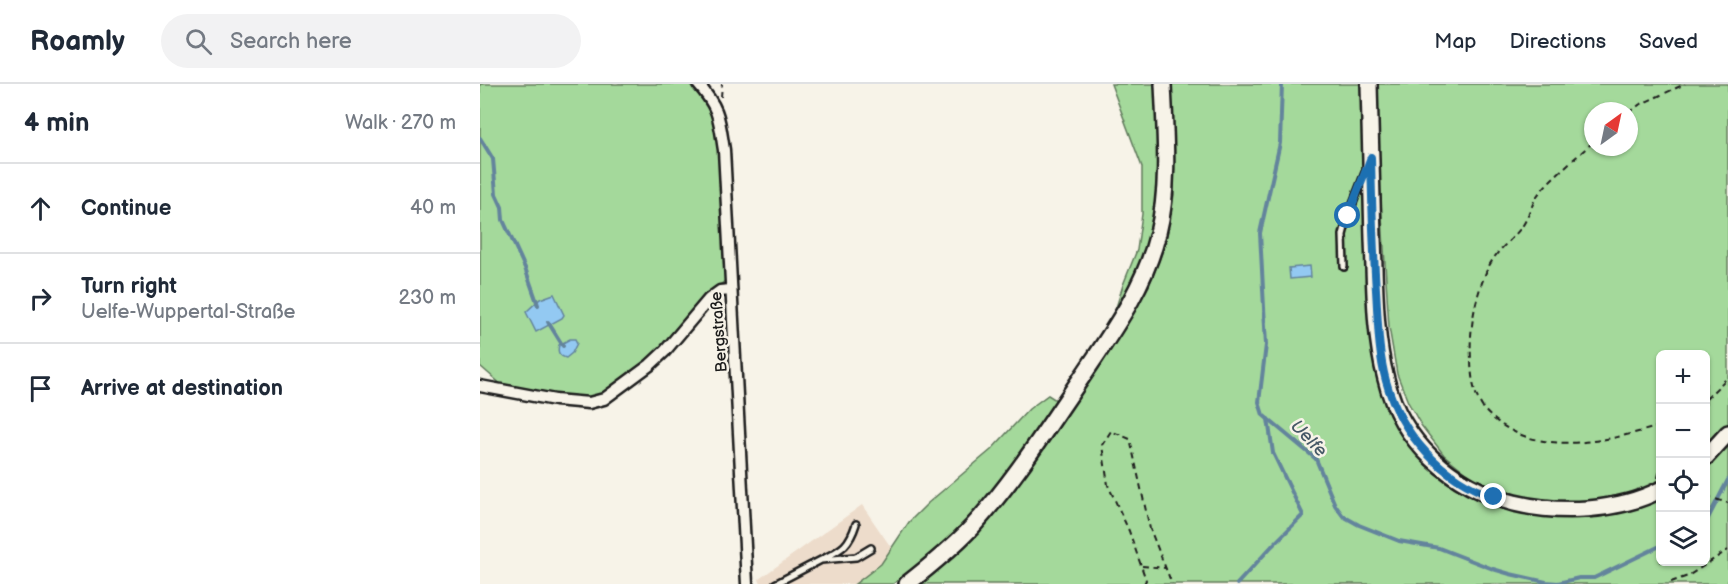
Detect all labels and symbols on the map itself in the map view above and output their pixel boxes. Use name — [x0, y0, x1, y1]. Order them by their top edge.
north arrow — [1584, 102, 1638, 156]
route start — [1334, 202, 1360, 228]
street label: Bergstraße — [707, 290, 732, 373]
water label: Uelfe — [1286, 416, 1331, 461]
route end — [1480, 483, 1506, 509]

